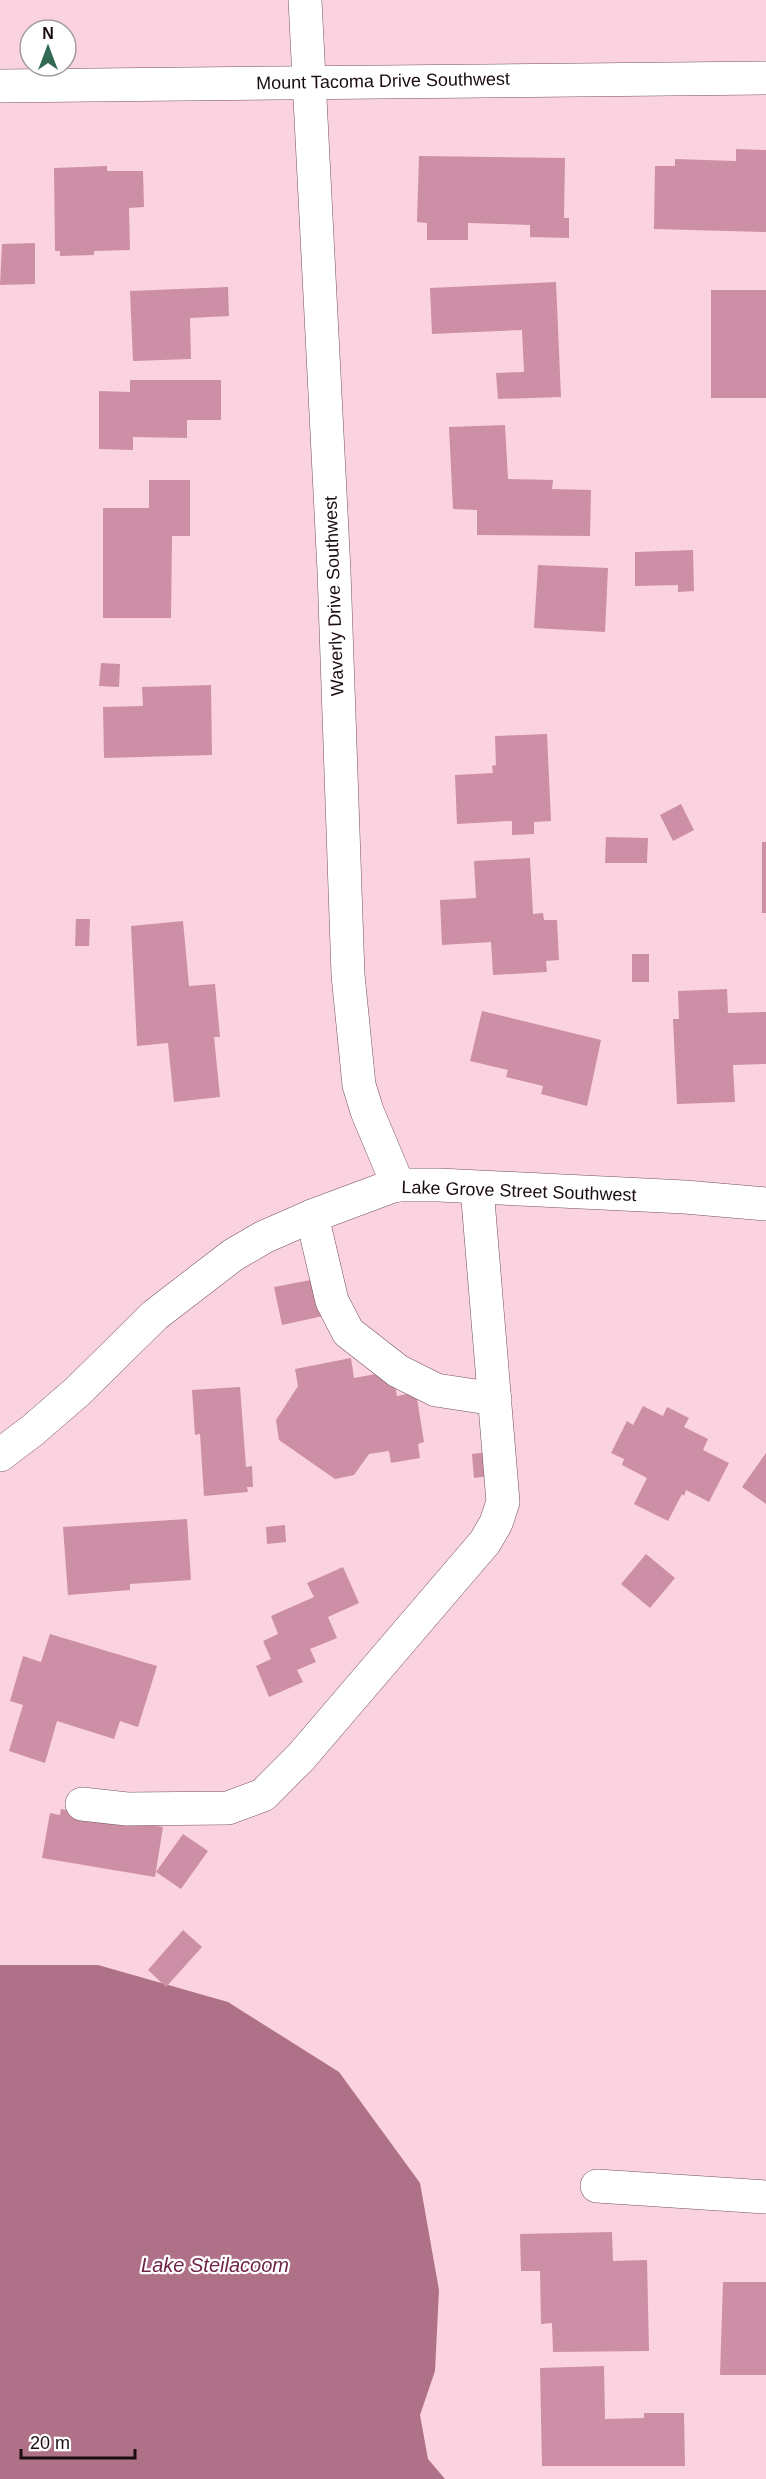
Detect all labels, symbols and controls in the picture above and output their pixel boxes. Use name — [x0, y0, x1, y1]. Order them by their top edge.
north arrow — [18, 18, 78, 78]
text: N — [42, 25, 54, 42]
street label: Mount Tacoma Drive Southwest — [256, 69, 510, 93]
street label: Waverly Drive Southwest — [321, 496, 347, 696]
street label: Lake Grove Street Southwest — [401, 1177, 637, 1205]
water label: Lake Steilacoom — [141, 2254, 289, 2276]
scale bar — [21, 2422, 135, 2460]
text: 20 m — [30, 2433, 70, 2453]

